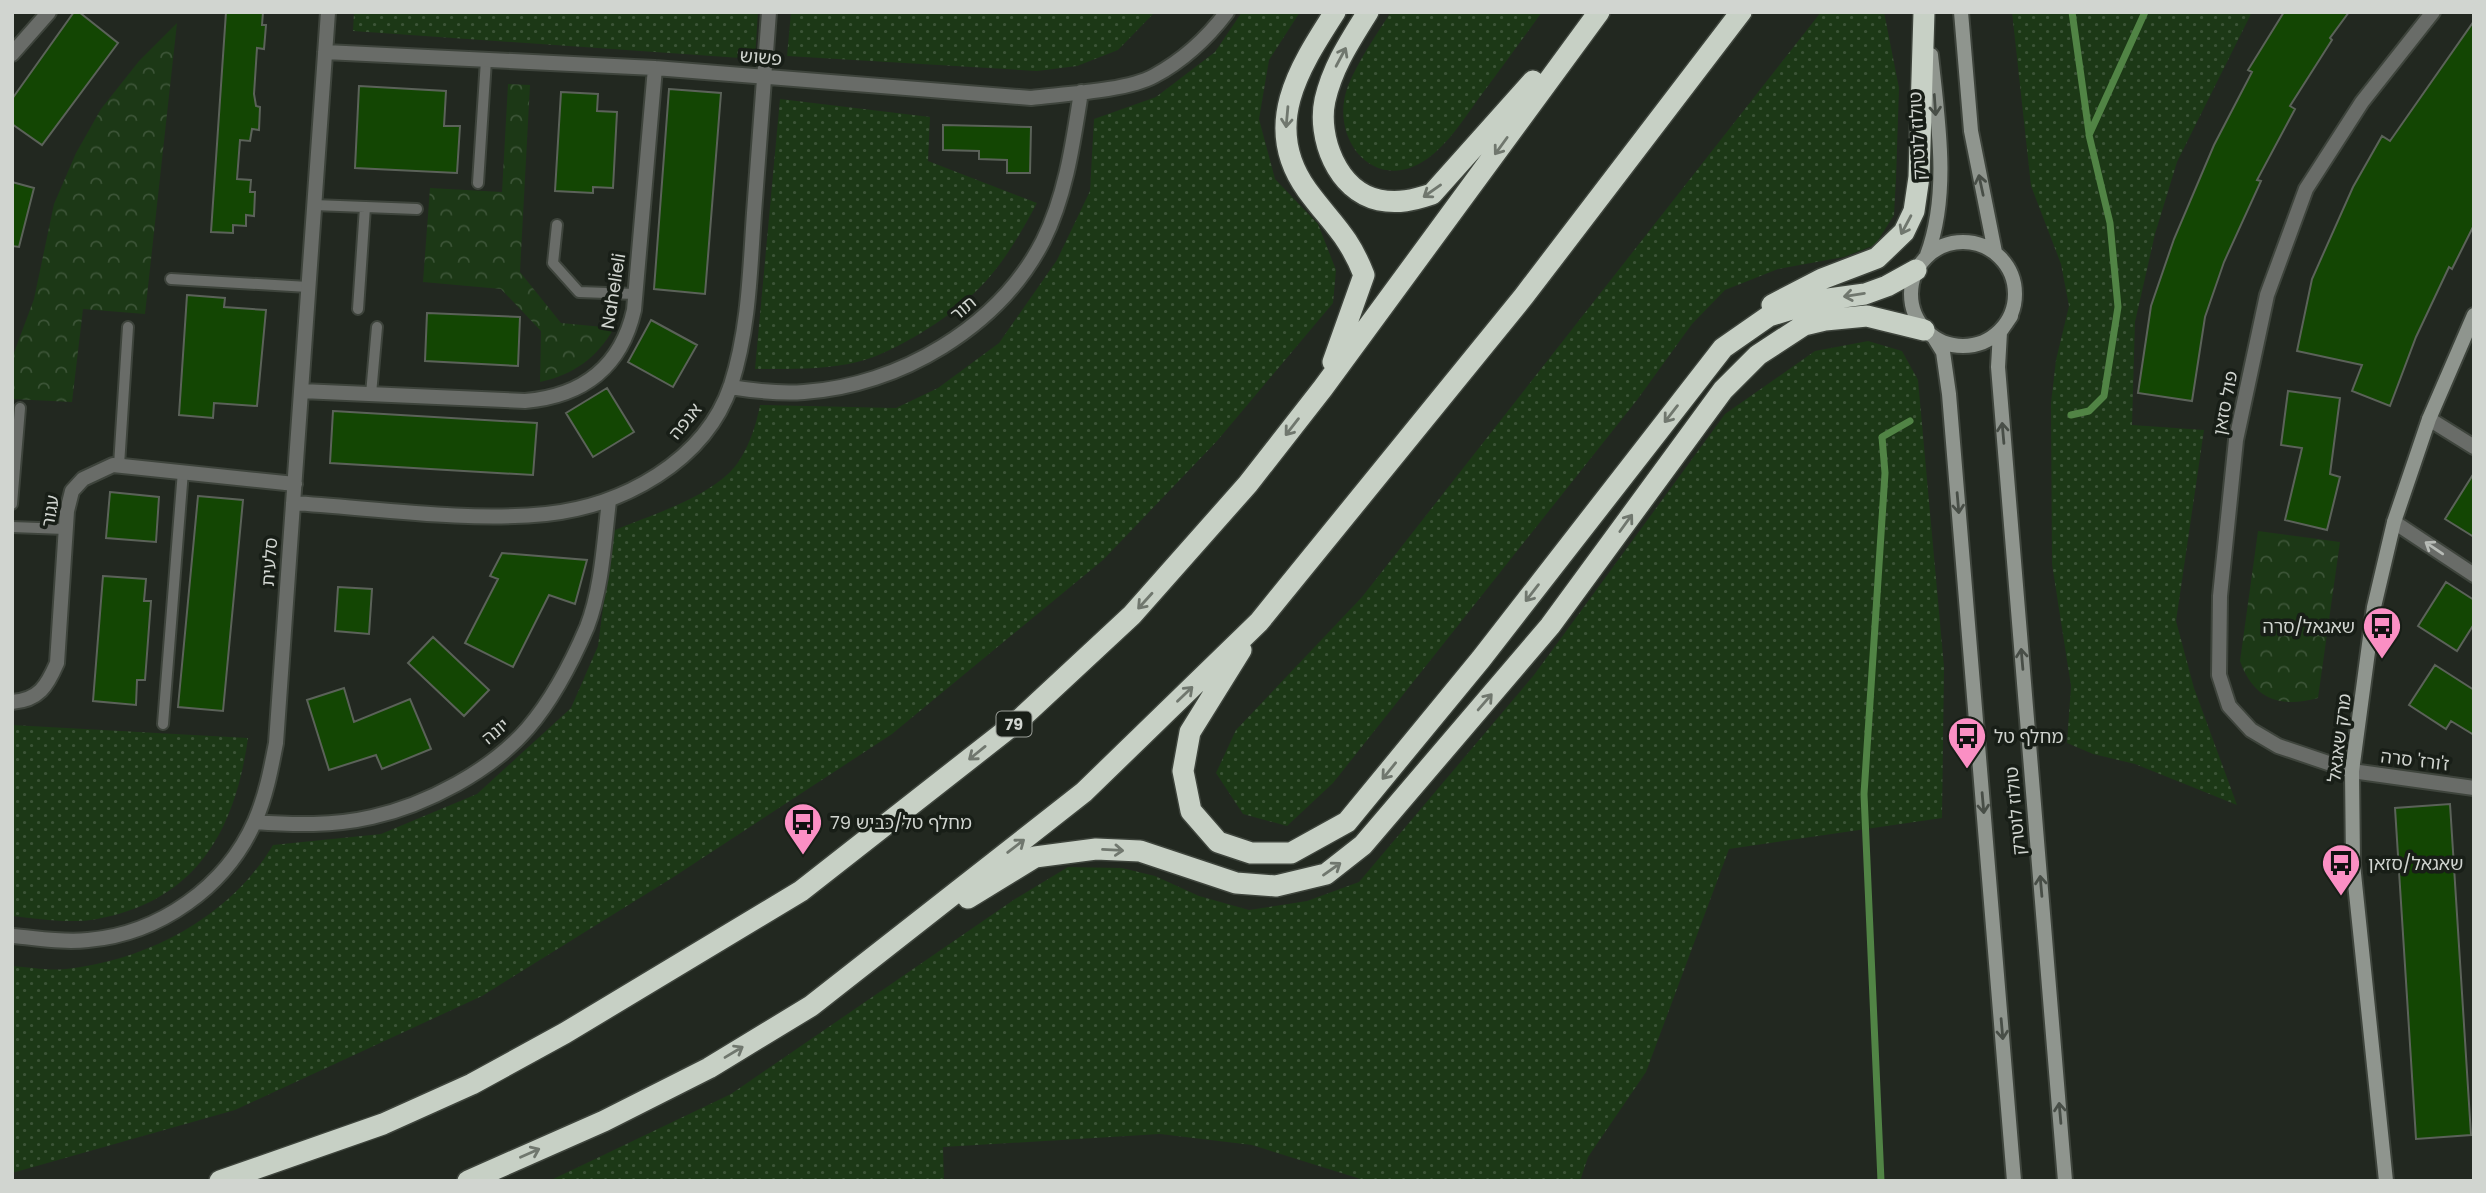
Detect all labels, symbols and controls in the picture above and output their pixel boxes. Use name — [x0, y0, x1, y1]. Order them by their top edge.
street label: פשוש — [739, 43, 783, 71]
one-way arrow — [1334, 47, 1348, 68]
street label: טולוז לוטרק — [1902, 91, 1932, 181]
one-way arrow — [1929, 93, 1942, 115]
one-way arrow — [1280, 105, 1293, 128]
one-way arrow — [1493, 136, 1508, 155]
one-way arrow — [1973, 174, 1987, 197]
one-way arrow — [1422, 183, 1442, 198]
one-way arrow — [1899, 214, 1913, 235]
street label: Nahelieli — [595, 251, 631, 331]
one-way arrow — [1843, 289, 1866, 302]
street label: תור — [945, 290, 981, 326]
street label: פול סזאן — [2207, 369, 2243, 437]
street label: אנפה — [663, 397, 707, 445]
one-way arrow — [1663, 404, 1678, 422]
one-way arrow — [1285, 418, 1300, 436]
one-way arrow — [1996, 422, 2009, 444]
one-way arrow — [1952, 491, 1965, 514]
street label: עגור — [35, 493, 65, 529]
one-way arrow — [1619, 514, 1633, 533]
street label: סלעית — [255, 537, 283, 587]
one-way arrow — [2425, 541, 2444, 555]
one-way arrow — [1524, 584, 1539, 602]
one-way arrow — [1137, 591, 1153, 609]
bus stop icon: שאגאל/סרה — [2361, 605, 2403, 660]
place label: שאגאל/סרה — [2262, 614, 2355, 639]
one-way arrow — [2015, 649, 2028, 671]
one-way arrow — [1176, 685, 1193, 702]
street label: מרק שאגאל — [2321, 692, 2357, 784]
one-way arrow — [1477, 693, 1493, 711]
street label: יונה — [476, 712, 514, 750]
road number: 79 — [996, 712, 1032, 736]
bus stop icon: מחלף טל — [1946, 715, 1988, 770]
place label: מחלף טל — [1994, 724, 2063, 749]
street label: ז'ורז' סרה — [2379, 743, 2451, 777]
one-way arrow — [968, 746, 986, 761]
one-way arrow — [1381, 761, 1397, 779]
street label: טולוז לוטרק — [1999, 766, 2031, 856]
one-way arrow — [1977, 791, 1990, 814]
bus stop icon: מחלף טל/כביש 79 — [782, 801, 824, 856]
place label: מחלף טל/כביש 79 — [830, 810, 972, 835]
one-way arrow — [1006, 838, 1025, 853]
bus stop icon: שאגאל/סזאן — [2320, 842, 2362, 897]
one-way arrow — [1101, 843, 1124, 856]
place label: שאגאל/סזאן — [2368, 851, 2463, 876]
one-way arrow — [1322, 861, 1341, 876]
one-way arrow — [2034, 875, 2047, 898]
one-way arrow — [1996, 1018, 2009, 1040]
one-way arrow — [724, 1045, 744, 1059]
one-way arrow — [2053, 1102, 2066, 1125]
one-way arrow — [519, 1146, 541, 1159]

